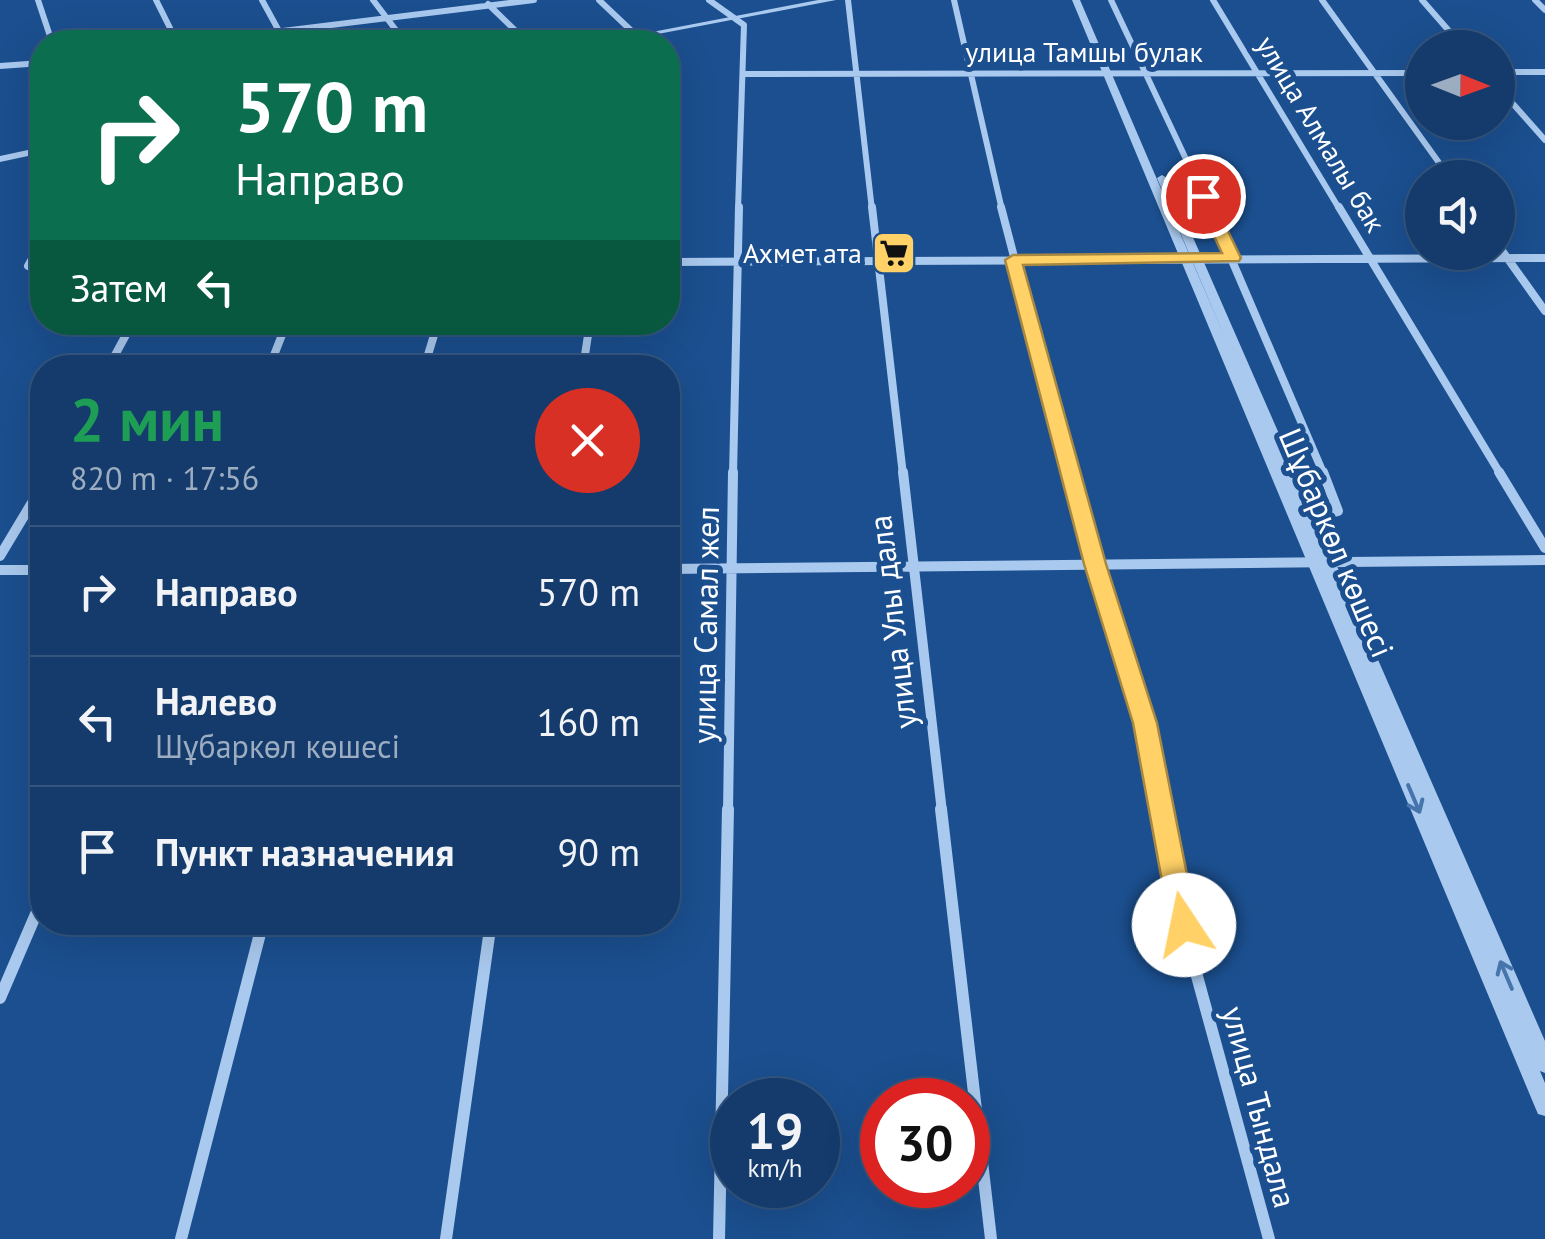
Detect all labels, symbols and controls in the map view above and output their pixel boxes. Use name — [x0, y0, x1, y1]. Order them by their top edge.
street label: улица Алмалы бак — [1248, 29, 1395, 239]
north arrow — [1405, 30, 1515, 140]
map controls — [1405, 30, 1515, 270]
street label: улица Тамшы булак — [965, 33, 1203, 70]
text: 570 m — [235, 61, 428, 151]
icon: right — [70, 70, 200, 200]
text: Направо — [235, 149, 405, 207]
pin — [1161, 154, 1246, 239]
button: sound — [1405, 160, 1515, 270]
icon: arrive — [1176, 169, 1231, 224]
supermarket icon: Ахмет ата — [871, 230, 917, 276]
place label: Ахмет ата — [743, 234, 862, 271]
icon: left — [188, 260, 243, 315]
text: Затем — [70, 263, 168, 312]
text: 2 мин — [70, 380, 224, 458]
button: close — [535, 388, 640, 493]
street label: Шұбаркөл көшесі — [1270, 422, 1404, 664]
text: 820 m · 17:56 — [70, 457, 259, 499]
street label: улица Самал жел — [682, 506, 728, 744]
street label: улица Улы дала — [858, 513, 926, 731]
icon: right — [70, 564, 125, 619]
text: Направо — [155, 567, 298, 616]
text: 570 m — [537, 567, 640, 616]
text: Налево — [155, 676, 277, 725]
icon: left — [70, 694, 125, 749]
text: 160 m — [537, 697, 640, 746]
text: Шұбаркөл көшесі — [155, 725, 400, 767]
one-way arrow — [1407, 783, 1425, 814]
icon: arrive — [70, 824, 125, 879]
text: Пункт назначения — [155, 827, 454, 876]
text: 90 m — [558, 827, 640, 876]
position arrow — [1132, 873, 1236, 977]
one-way arrow — [1496, 960, 1514, 991]
street label: улица Тындала — [1213, 1001, 1307, 1212]
speed limit sign: 30 — [860, 1078, 990, 1208]
text: 19 — [747, 1098, 803, 1163]
text: km/h — [748, 1152, 802, 1184]

